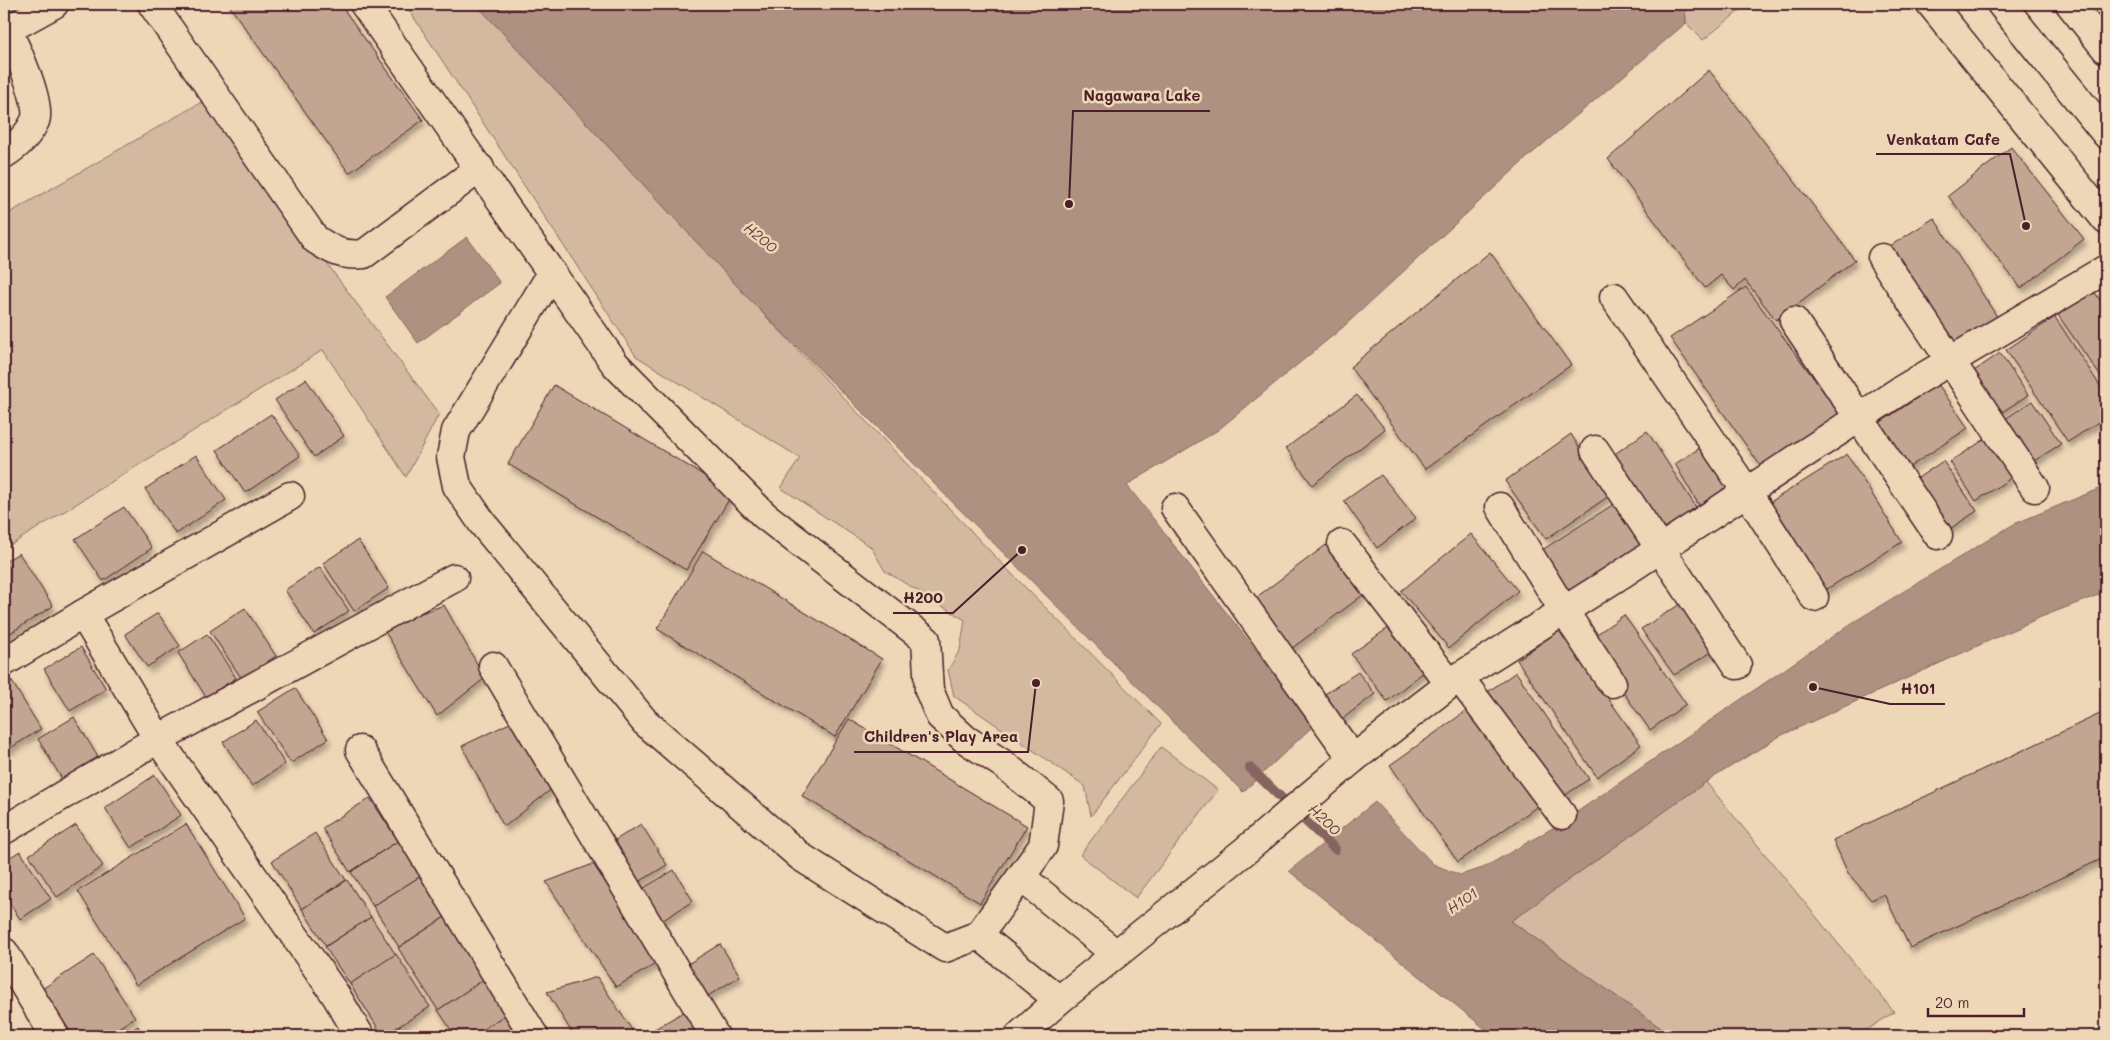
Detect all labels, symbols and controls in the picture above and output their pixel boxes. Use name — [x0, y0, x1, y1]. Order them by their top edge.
callout: Nagawara Lake — [1073, 81, 1210, 111]
text: Nagawara Lake — [1084, 85, 1200, 105]
callout: Venkatam Cafe — [1876, 124, 2010, 154]
text: Venkatam Cafe — [1886, 129, 2000, 149]
water label: H200 — [740, 217, 782, 257]
callout: H200 — [893, 583, 953, 613]
text: H200 — [903, 587, 943, 607]
callout: H101 — [1890, 674, 1945, 704]
text: H101 — [1900, 678, 1936, 698]
callout: Children's Play Area — [854, 722, 1028, 752]
text: Children's Play Area — [864, 726, 1018, 746]
water label: H200 — [1305, 799, 1346, 840]
water label: H101 — [1443, 882, 1481, 918]
scale bar — [1928, 985, 2024, 1017]
text: 20 m — [1935, 992, 1969, 1012]

